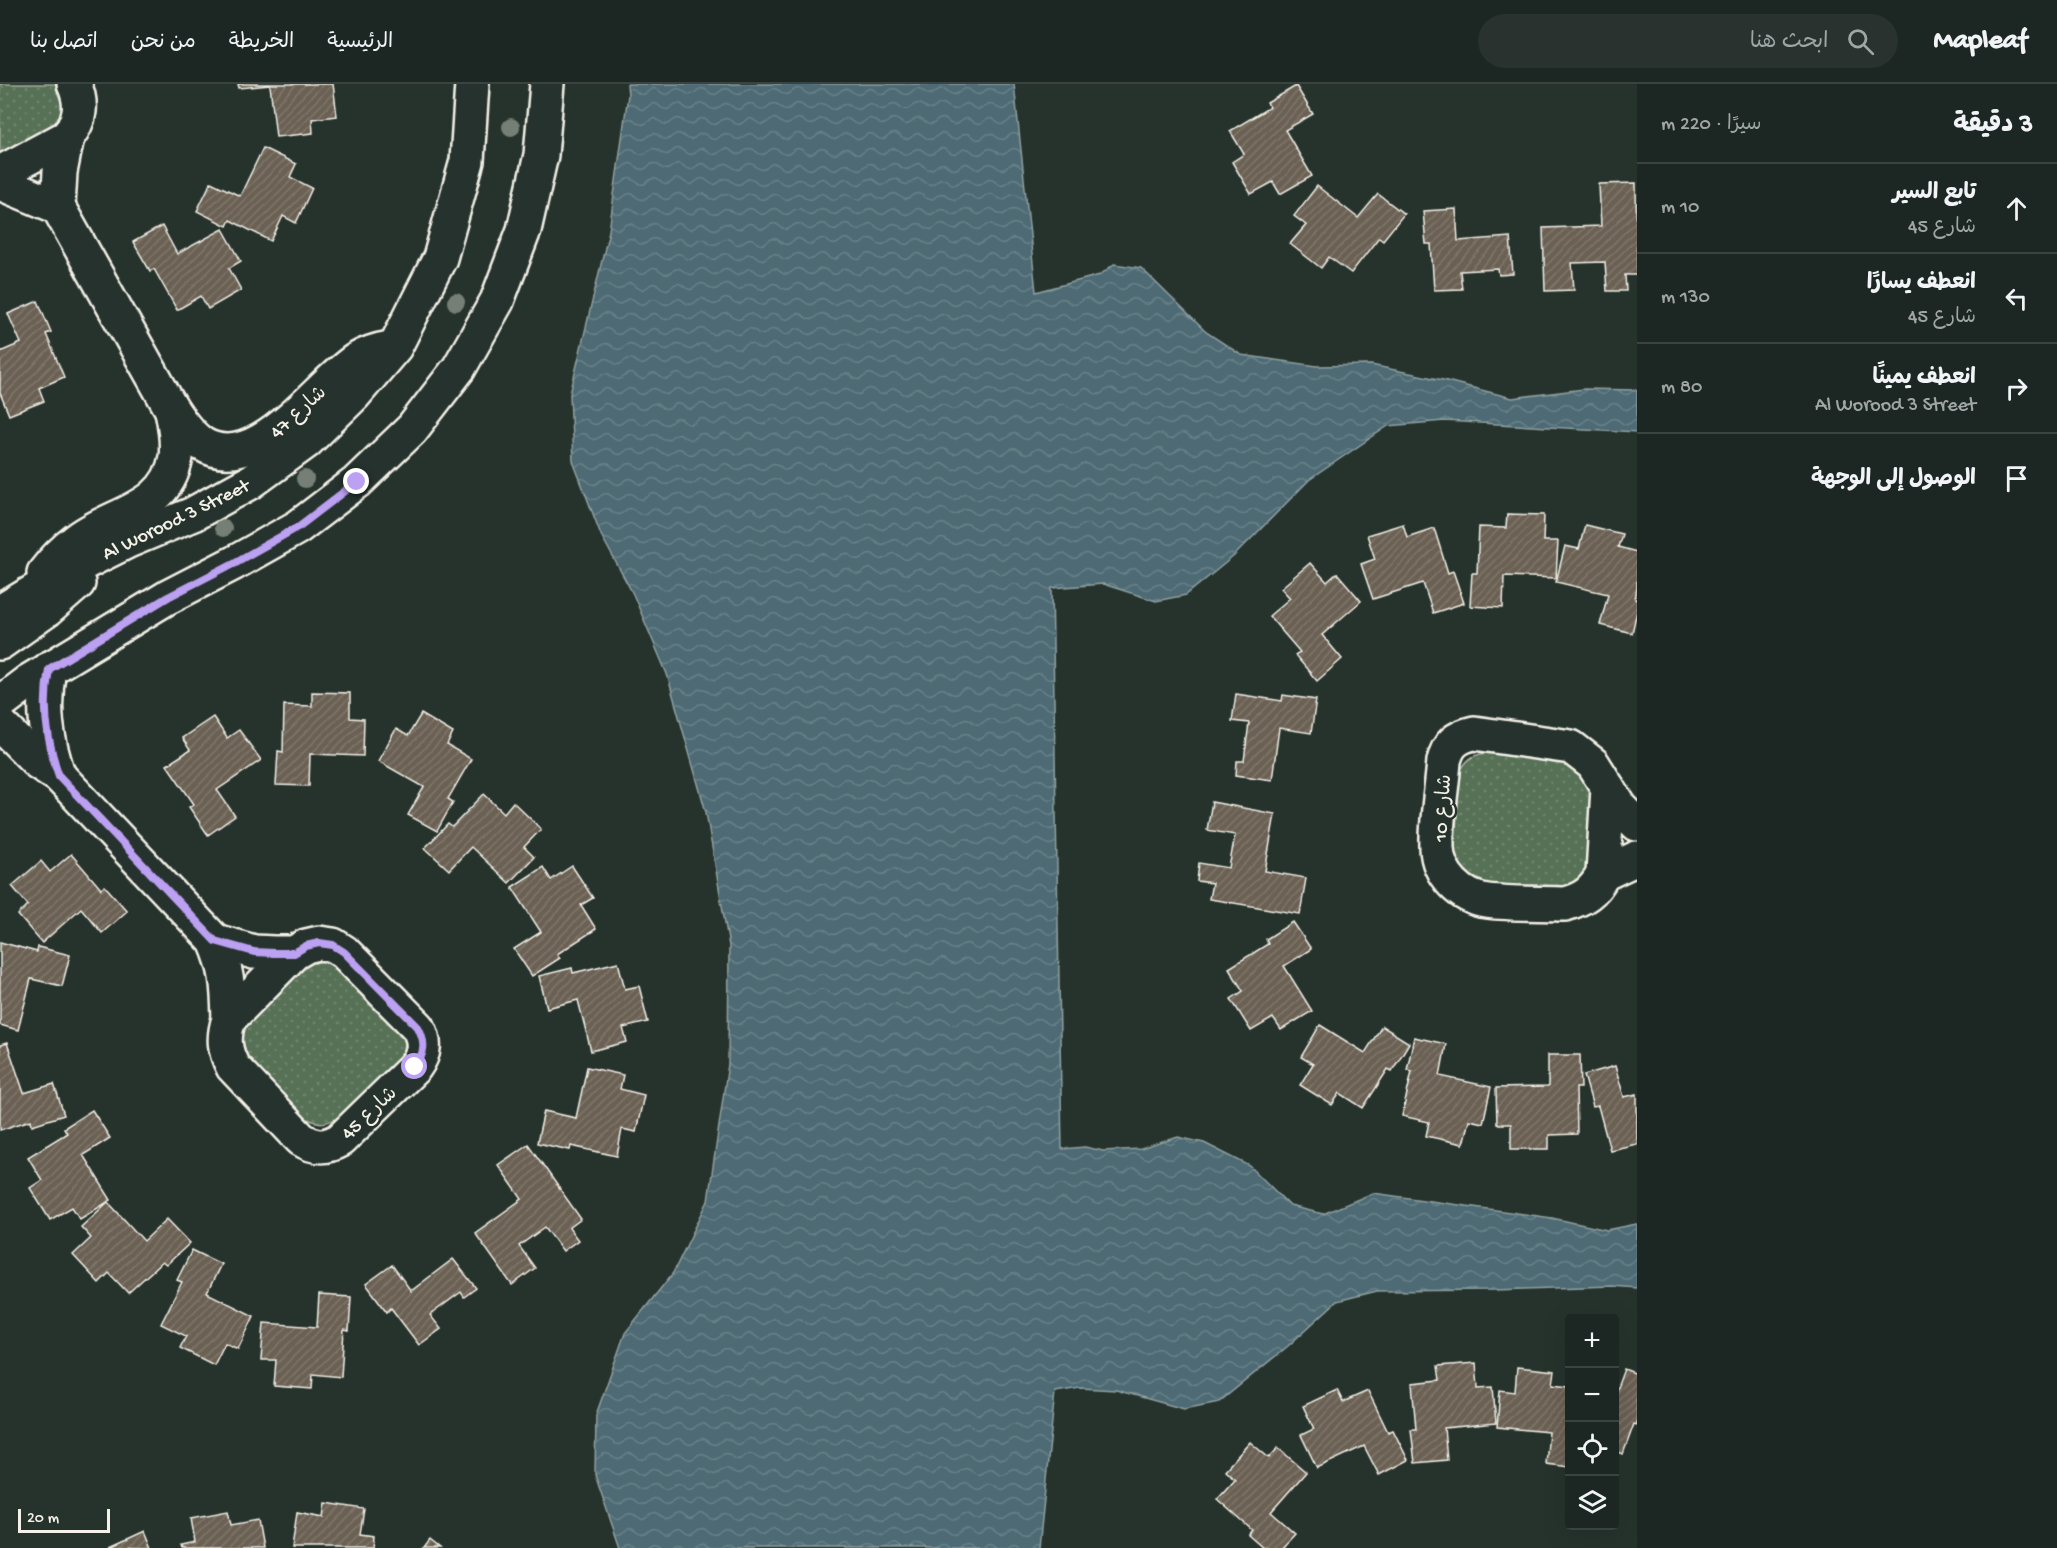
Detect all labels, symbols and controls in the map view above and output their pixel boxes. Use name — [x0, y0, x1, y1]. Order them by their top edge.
search box — [1478, 14, 1898, 68]
icon: search — [1844, 25, 1877, 58]
text: Mapleaf — [1934, 25, 2027, 58]
text: ابحث هنا — [1750, 30, 1829, 56]
text: اتصل بنا — [30, 31, 98, 56]
text: من نحن — [131, 31, 196, 56]
text: الخريطة — [229, 31, 294, 56]
text: الرئيسية — [327, 31, 393, 56]
text: 3 دقيقة — [1953, 111, 2033, 142]
text: سيرًا · 220 m — [1661, 114, 1761, 137]
text: تابع السير — [1892, 181, 1976, 207]
icon: ahead — [2000, 192, 2033, 225]
text: 10 m — [1661, 197, 1699, 220]
text: شارع 45 — [1908, 217, 1976, 240]
text: انعطف يسارًا — [1867, 271, 1976, 297]
icon: left — [2000, 282, 2033, 315]
text: 130 m — [1661, 287, 1710, 310]
text: شارع 45 — [1908, 307, 1976, 330]
text: انعطف يمينًا — [1873, 366, 1976, 392]
icon: right — [2000, 372, 2033, 405]
text: 80 m — [1661, 377, 1702, 400]
street label: شارع 47 — [266, 382, 332, 445]
text: Al Worood 3 Street — [1815, 395, 1976, 418]
icon: arrive — [2000, 462, 2033, 495]
text: الوصول إلى الوجهة — [1811, 467, 1976, 493]
route end — [343, 468, 369, 494]
street label: Al Worood 3 Street — [99, 475, 256, 567]
street label: شارع 10 — [1430, 774, 1458, 844]
route start — [401, 1053, 427, 1079]
street label: شارع 45 — [337, 1082, 403, 1146]
map controls — [1565, 1314, 1619, 1530]
button: + — [1565, 1314, 1619, 1368]
button: − — [1565, 1368, 1619, 1422]
button: locate — [1565, 1422, 1619, 1476]
button: layers — [1565, 1476, 1619, 1530]
scale bar — [18, 1506, 110, 1534]
text: 20 m — [27, 1510, 59, 1529]

